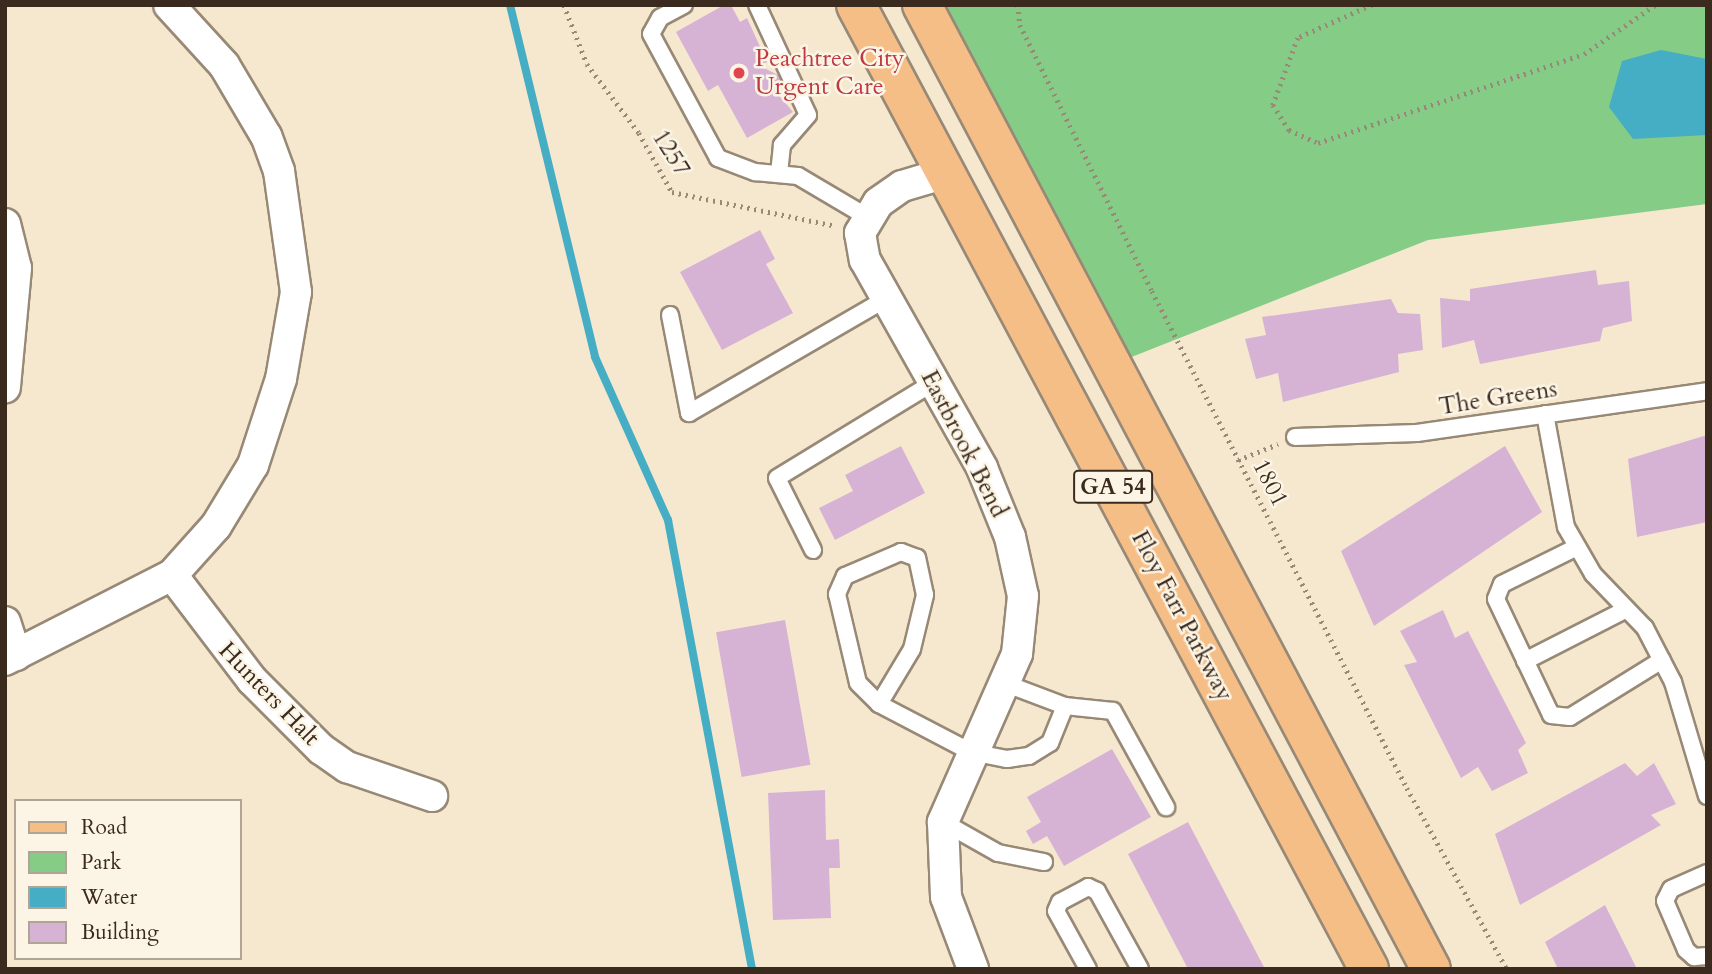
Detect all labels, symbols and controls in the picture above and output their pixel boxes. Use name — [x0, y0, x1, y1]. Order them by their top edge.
place label: Peachtree City Urgent Care — [755, 45, 905, 101]
marker: Peachtree City Urgent Care — [729, 63, 749, 83]
street label: 1257 — [646, 125, 696, 181]
street label: Eastbrook Bend — [915, 366, 1013, 522]
street label: The Greens — [1437, 374, 1559, 422]
street label: 1801 — [1246, 455, 1294, 511]
road number: GA 54 — [1073, 467, 1153, 506]
street label: Floy Farr Parkway — [1125, 526, 1239, 706]
street label: Hunters Halt — [213, 636, 325, 752]
legend — [14, 799, 242, 960]
text: Road — [81, 813, 127, 842]
text: Park — [81, 848, 121, 877]
text: Water — [81, 883, 137, 912]
text: Building — [81, 918, 159, 947]

